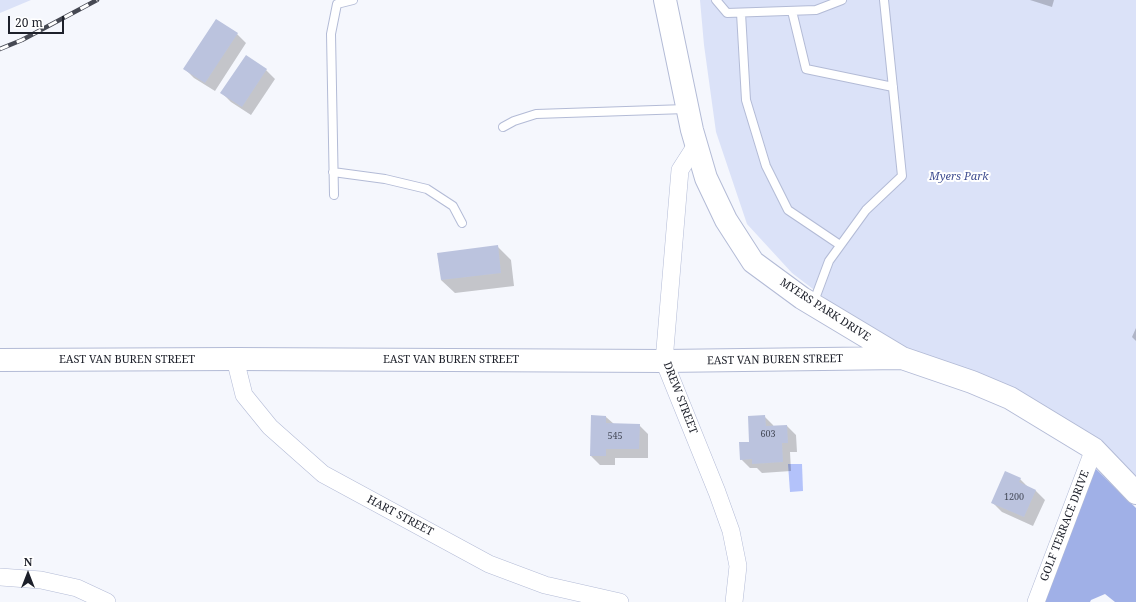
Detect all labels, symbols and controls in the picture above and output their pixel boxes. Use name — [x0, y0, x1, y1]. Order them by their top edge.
scale bar — [10, 8, 66, 34]
text: 20 m — [15, 14, 43, 31]
park label: Myers Park — [929, 170, 989, 184]
street label: MYERS PARK DRIVE — [777, 276, 873, 344]
street label: EAST VAN BUREN STREET — [707, 352, 843, 368]
street label: EAST VAN BUREN STREET — [59, 353, 195, 367]
street label: EAST VAN BUREN STREET — [383, 353, 519, 367]
street label: DREW STREET — [660, 360, 700, 436]
house number: 603 — [760, 429, 776, 439]
house number: 545 — [607, 431, 623, 441]
street label: GOLF TERRACE DRIVE — [1038, 469, 1092, 583]
house number: 1200 — [1004, 492, 1024, 502]
street label: HART STREET — [365, 493, 435, 539]
north arrow — [8, 554, 48, 594]
text: N — [24, 554, 32, 569]

